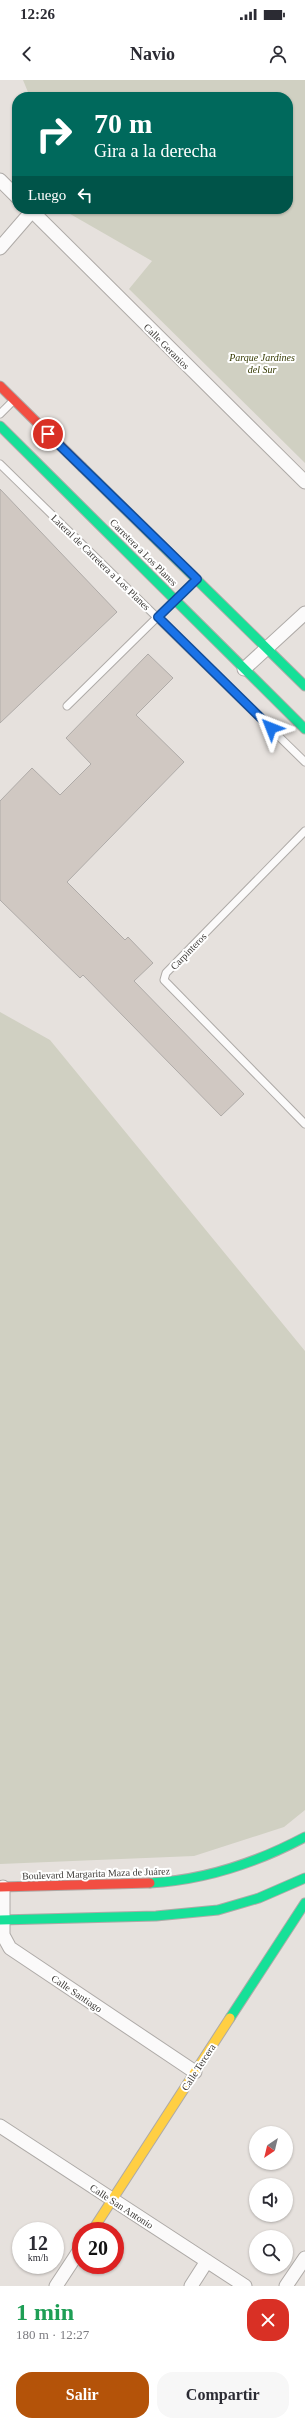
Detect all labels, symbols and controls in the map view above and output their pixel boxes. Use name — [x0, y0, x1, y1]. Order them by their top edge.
text: 12:26 — [20, 6, 55, 22]
icon: back — [16, 43, 38, 65]
icon: person — [267, 43, 289, 65]
text: Navio — [130, 44, 175, 64]
icon: right — [28, 108, 80, 160]
text: 70 m — [94, 108, 152, 139]
text: Gira a la derecha — [94, 141, 216, 161]
icon: left — [74, 184, 96, 206]
text: Luego — [28, 187, 66, 203]
street label: Calle Geranios — [142, 321, 192, 371]
park label: Parque Jardines del Sur — [228, 352, 295, 375]
pin — [31, 417, 65, 451]
icon: arrive — [37, 423, 59, 445]
street label: Lateral de Carretera a Los Planes — [49, 512, 152, 613]
street label: Carretera a Los Planes — [108, 517, 180, 588]
position arrow — [250, 707, 292, 749]
street label: Carpinteros — [168, 931, 209, 972]
street label: Boulevard Margarita Maza de Juárez — [22, 1865, 171, 1882]
street label: Calle Santiago — [49, 1972, 104, 2014]
street label: Calle Tercera — [179, 2041, 218, 2093]
north arrow — [249, 2126, 293, 2170]
map controls — [249, 2126, 293, 2274]
button: sound — [249, 2178, 293, 2222]
street label: Calle San Antonio — [88, 2182, 155, 2231]
speed limit sign: 20 — [72, 2222, 124, 2274]
button: search — [249, 2230, 293, 2274]
text: 12 — [28, 2232, 48, 2254]
text: km/h — [28, 2252, 48, 2263]
text: 1 min — [16, 2299, 74, 2325]
button: close — [247, 2299, 289, 2341]
text: 180 m · 12:27 — [16, 2327, 89, 2342]
button: Salir — [16, 2372, 149, 2418]
button: Compartir — [157, 2372, 289, 2418]

